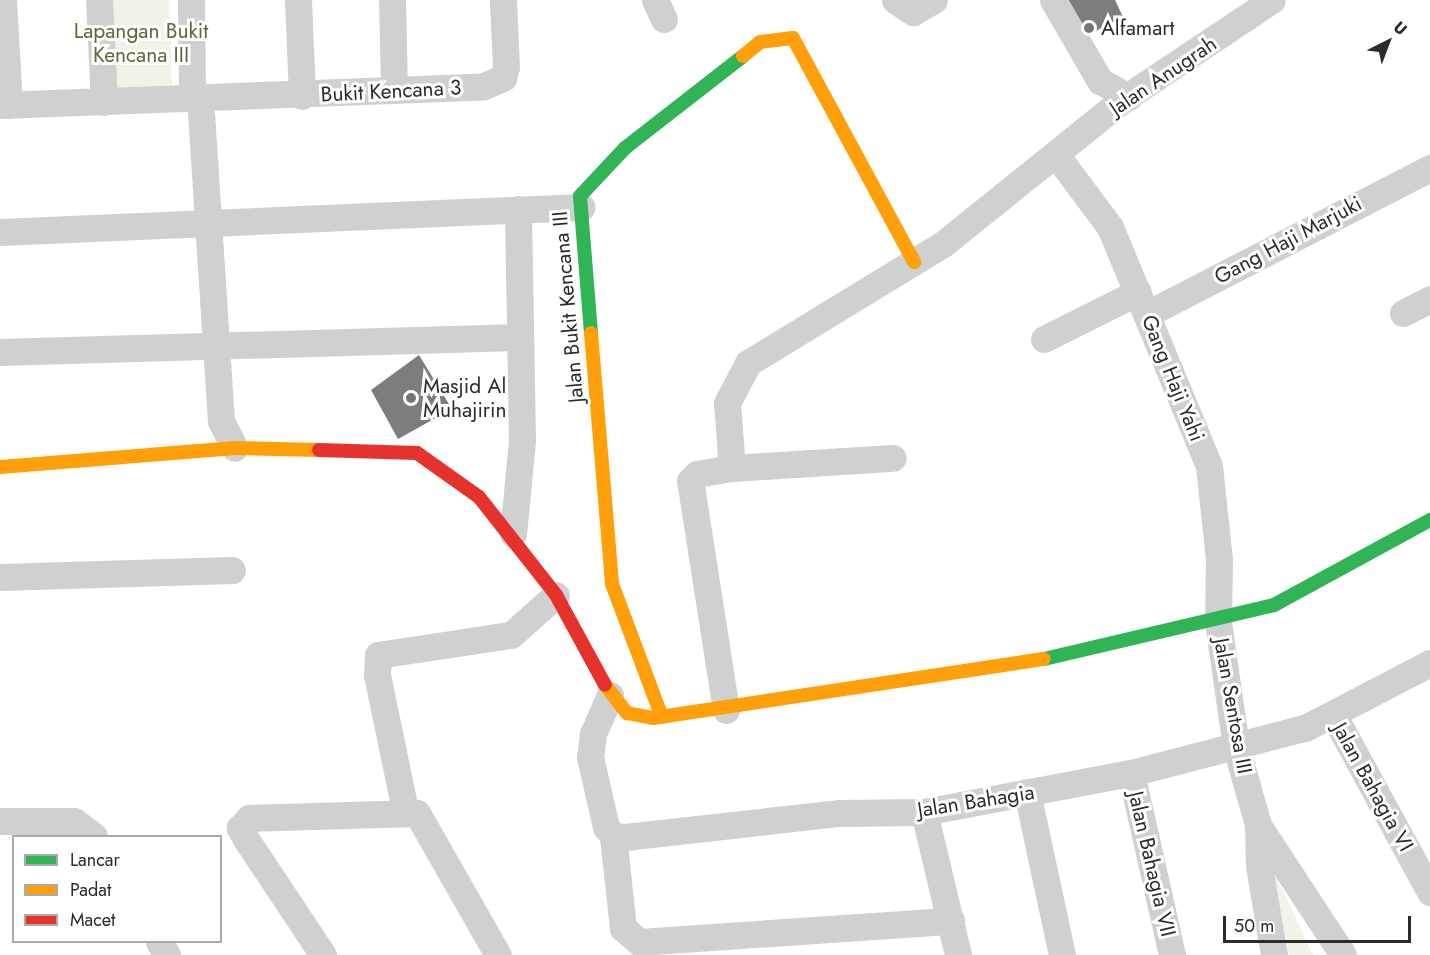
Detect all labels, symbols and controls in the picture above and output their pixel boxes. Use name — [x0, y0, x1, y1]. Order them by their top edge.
north arrow — [1358, 12, 1418, 72]
place label: Alfamart — [1101, 15, 1175, 41]
text: U — [1389, 16, 1412, 41]
park label: Lapangan Bukit Kencana III — [74, 18, 208, 68]
marker: Alfamart — [1082, 21, 1096, 35]
street label: Jalan Anugrah — [1105, 31, 1221, 121]
street label: Bukit Kencana 3 — [320, 75, 462, 107]
street label: Gang Haji Marjuki — [1210, 191, 1366, 289]
street label: Jalan Bukit Kencana III — [547, 210, 589, 404]
street label: Gang Haji Yahi — [1136, 311, 1210, 445]
place label: Masjid Al Muhajirin — [423, 373, 507, 423]
marker: Masjid Al Muhajirin — [404, 391, 418, 405]
street label: Jalan Sentosa III — [1209, 636, 1257, 776]
street label: Jalan Bahagia VI — [1327, 718, 1419, 856]
street label: Jalan Bahagia — [916, 779, 1036, 823]
street label: Jalan Bahagia VII — [1123, 789, 1181, 939]
legend — [12, 835, 222, 943]
text: Lancar — [70, 847, 120, 873]
text: Padat — [70, 877, 111, 903]
scale bar — [1226, 904, 1414, 942]
text: Macet — [70, 907, 115, 933]
text: 50 m — [1234, 913, 1274, 939]

